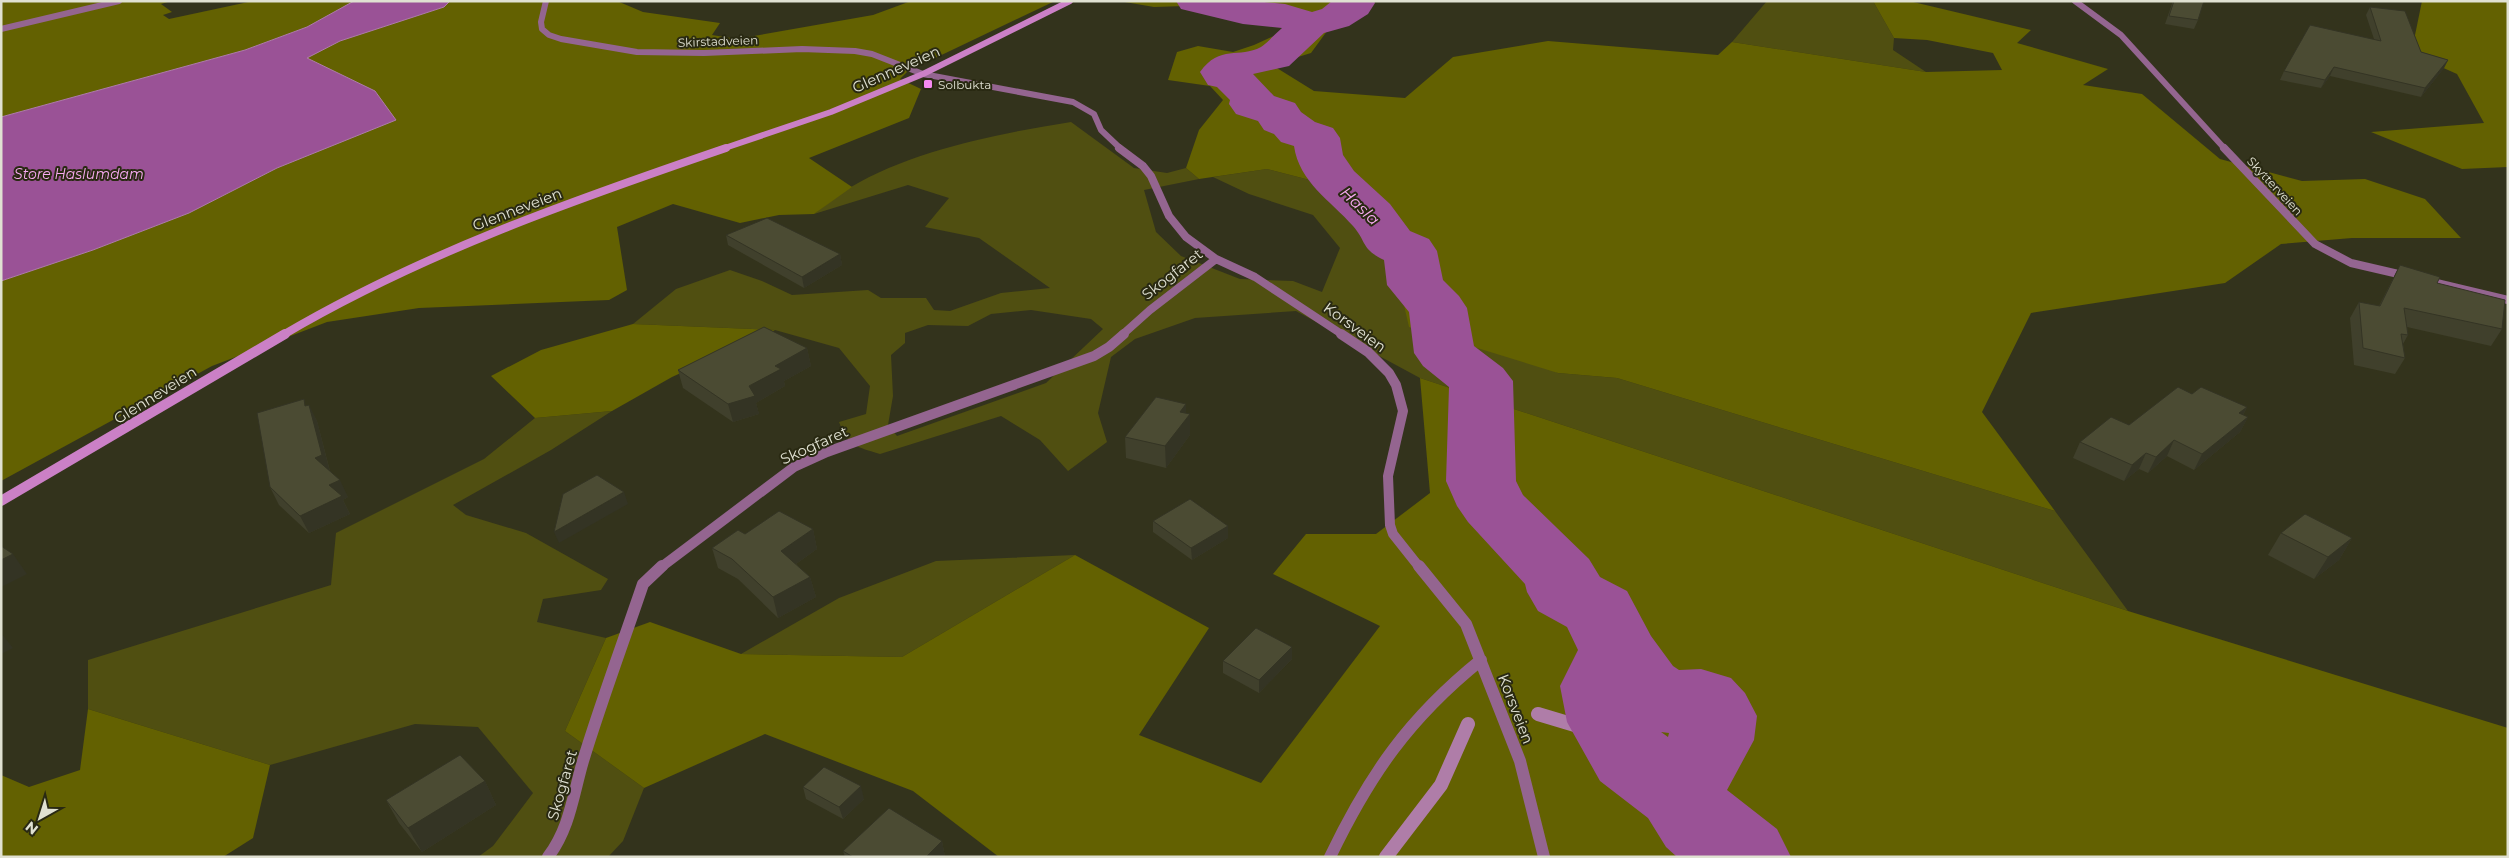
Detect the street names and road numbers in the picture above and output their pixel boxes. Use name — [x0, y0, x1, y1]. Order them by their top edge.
street label: Skirstadveien — [678, 32, 758, 50]
street label: Glenneveien — [849, 41, 943, 97]
street label: Skytterveien — [2244, 154, 2306, 218]
street label: Glenneveien — [470, 183, 564, 235]
street label: Skogfaret — [1138, 244, 1206, 304]
street label: Korsveien — [1320, 298, 1390, 356]
street label: Glenneveien — [110, 362, 200, 428]
street label: Skogfaret — [777, 422, 851, 468]
street label: Korsveien — [1494, 671, 1538, 747]
street label: Skogfaret — [543, 748, 581, 822]

